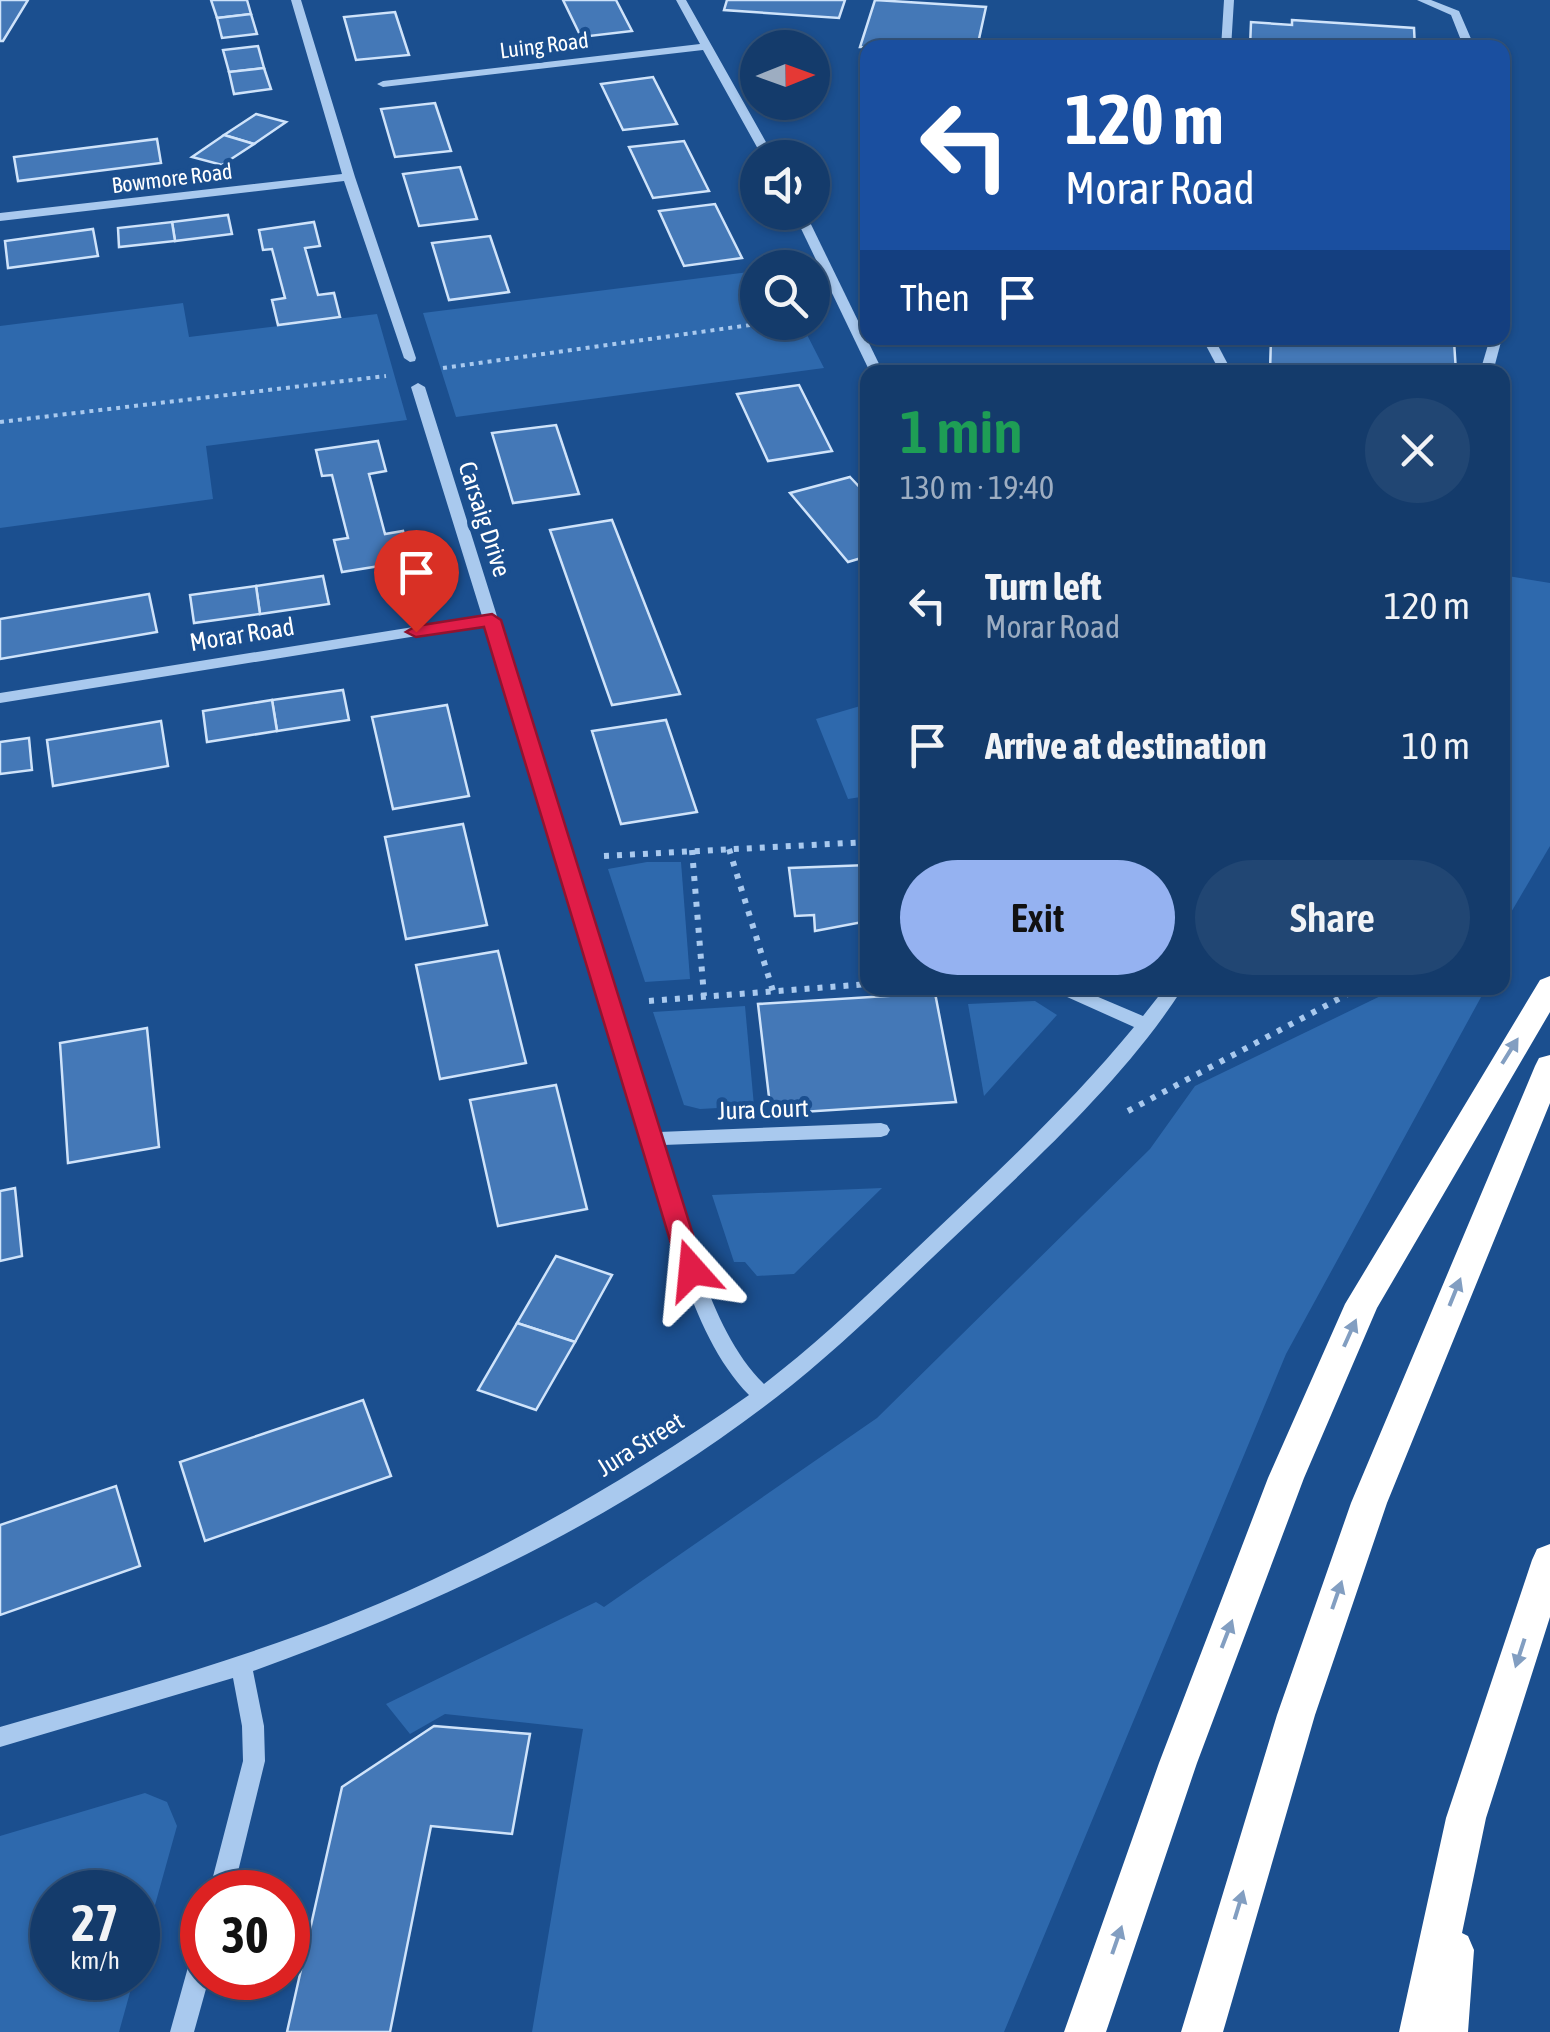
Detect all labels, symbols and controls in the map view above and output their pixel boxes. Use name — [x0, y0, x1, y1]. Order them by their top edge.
street label: Luing Road — [498, 27, 590, 63]
north arrow — [740, 30, 830, 120]
map controls — [740, 30, 830, 340]
text: 120 m — [1065, 79, 1224, 159]
icon: left — [900, 80, 1030, 210]
button: sound — [740, 140, 830, 230]
street label: Bowmore Road — [110, 158, 234, 198]
text: Morar Road — [1065, 162, 1255, 214]
button: search — [740, 250, 830, 340]
icon: arrive — [990, 270, 1045, 325]
text: Then — [900, 276, 970, 319]
text: 1 min — [900, 397, 1023, 466]
button: close — [1365, 398, 1470, 503]
street label: Carsaig Drive — [453, 458, 517, 580]
text: 130 m · 19:40 — [900, 469, 1054, 506]
pin — [374, 530, 459, 633]
icon: arrive — [389, 545, 444, 600]
text: Turn left — [985, 565, 1101, 608]
icon: left — [900, 578, 955, 633]
text: 120 m — [1384, 584, 1470, 627]
text: Morar Road — [985, 608, 1120, 645]
street label: Morar Road — [188, 612, 296, 656]
icon: arrive — [900, 718, 955, 773]
text: Arrive at destination — [985, 724, 1267, 767]
text: 10 m — [1402, 724, 1470, 767]
button: Exit — [900, 860, 1175, 975]
button: Share — [1195, 860, 1470, 975]
one-way arrow — [1501, 1037, 1519, 1065]
street label: Jura Court — [717, 1093, 809, 1125]
position arrow — [640, 1218, 744, 1322]
one-way arrow — [1448, 1277, 1464, 1307]
one-way arrow — [1342, 1318, 1358, 1348]
street label: Jura Street — [592, 1406, 688, 1482]
one-way arrow — [1331, 1580, 1346, 1610]
one-way arrow — [1220, 1619, 1235, 1649]
one-way arrow — [1511, 1638, 1526, 1668]
speed limit sign: 30 — [180, 1870, 310, 2000]
one-way arrow — [1232, 1889, 1247, 1920]
text: 27 — [71, 1894, 118, 1952]
one-way arrow — [1110, 1924, 1125, 1954]
text: km/h — [70, 1946, 120, 1974]

